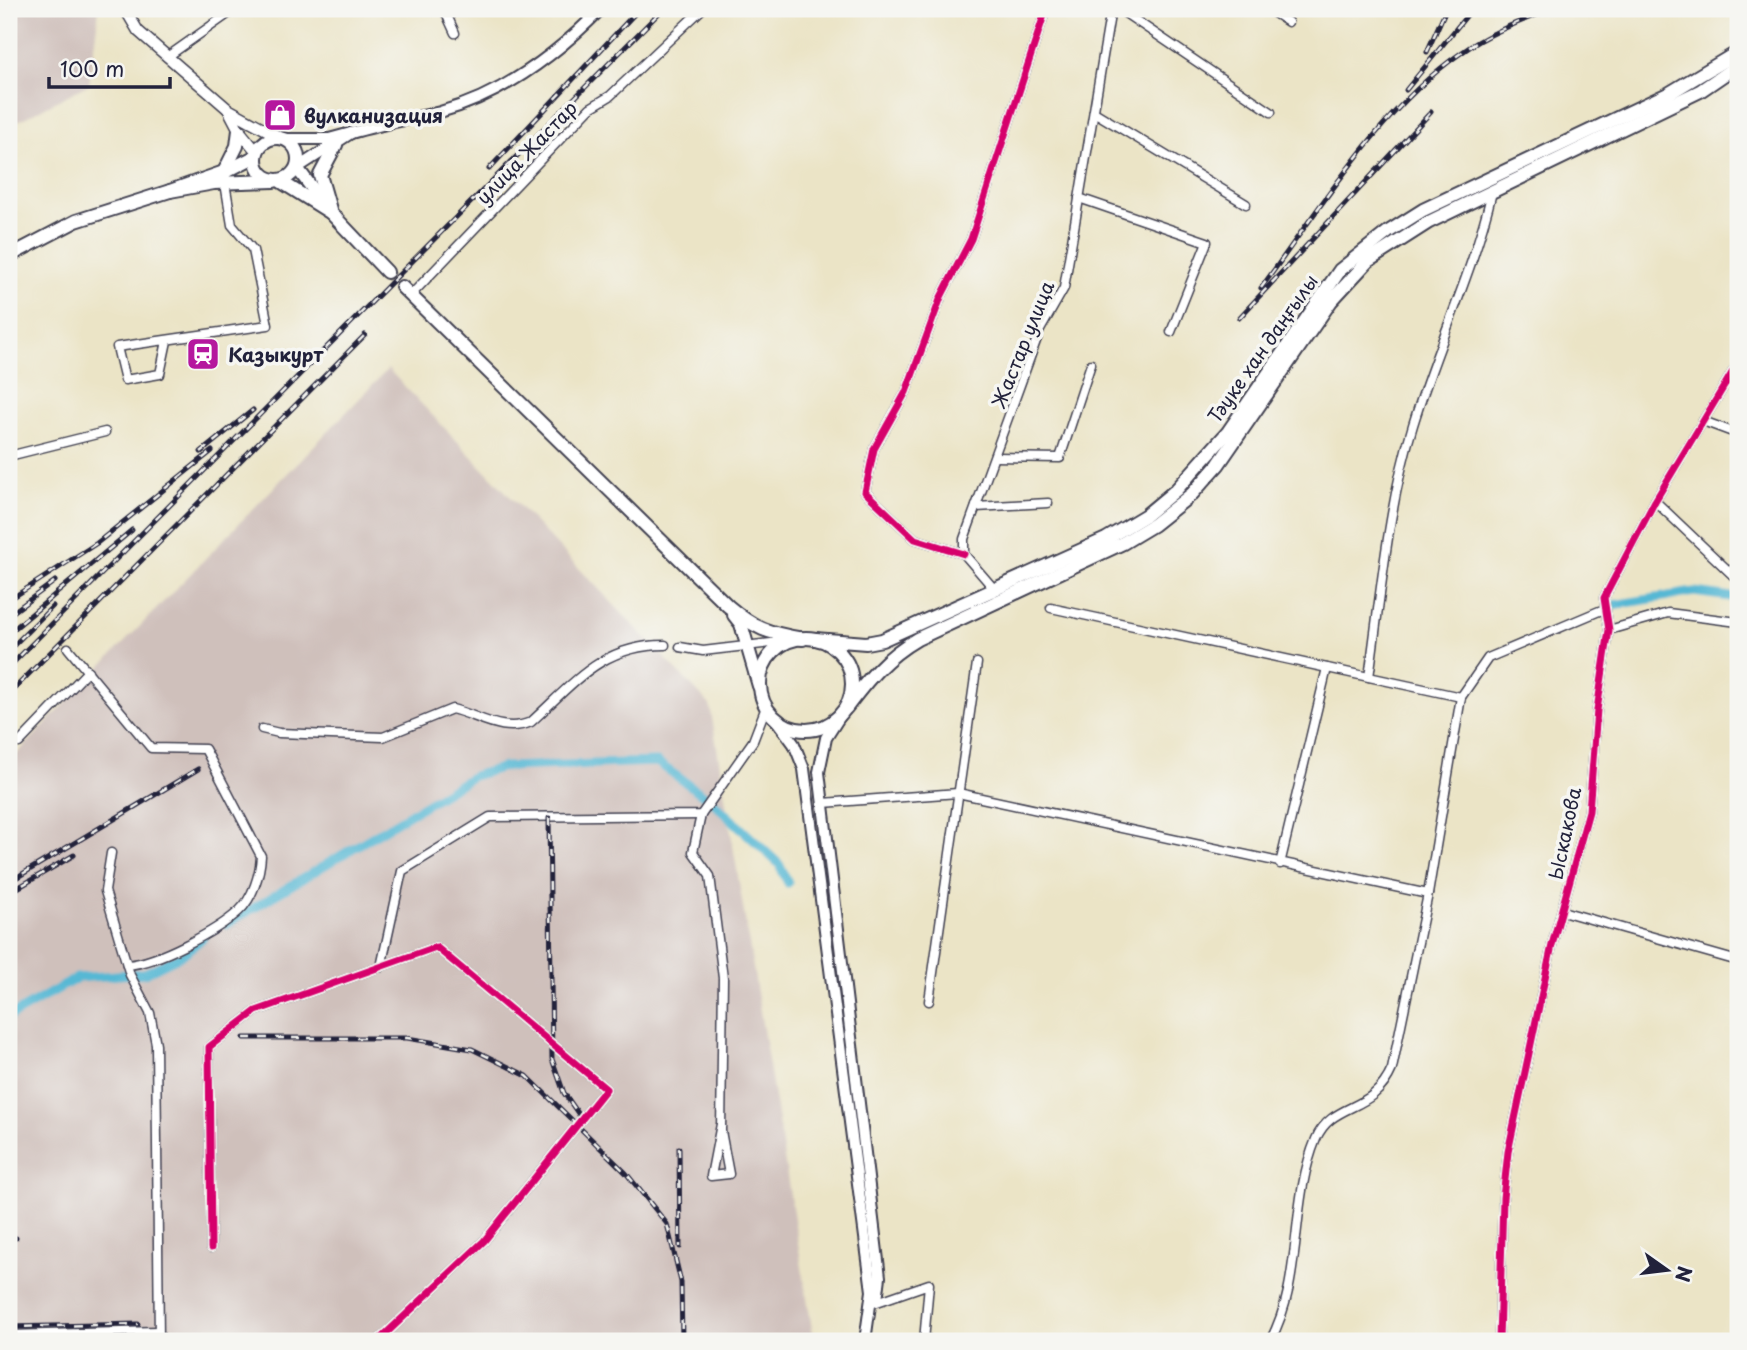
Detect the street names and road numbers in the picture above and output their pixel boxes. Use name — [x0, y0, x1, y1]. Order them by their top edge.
street label: улица Жастар — [469, 94, 583, 210]
street label: Тәуке хан даңғылы — [1200, 268, 1324, 428]
street label: Жастар улица — [983, 276, 1060, 413]
street label: Ыскакова — [1541, 784, 1587, 882]

